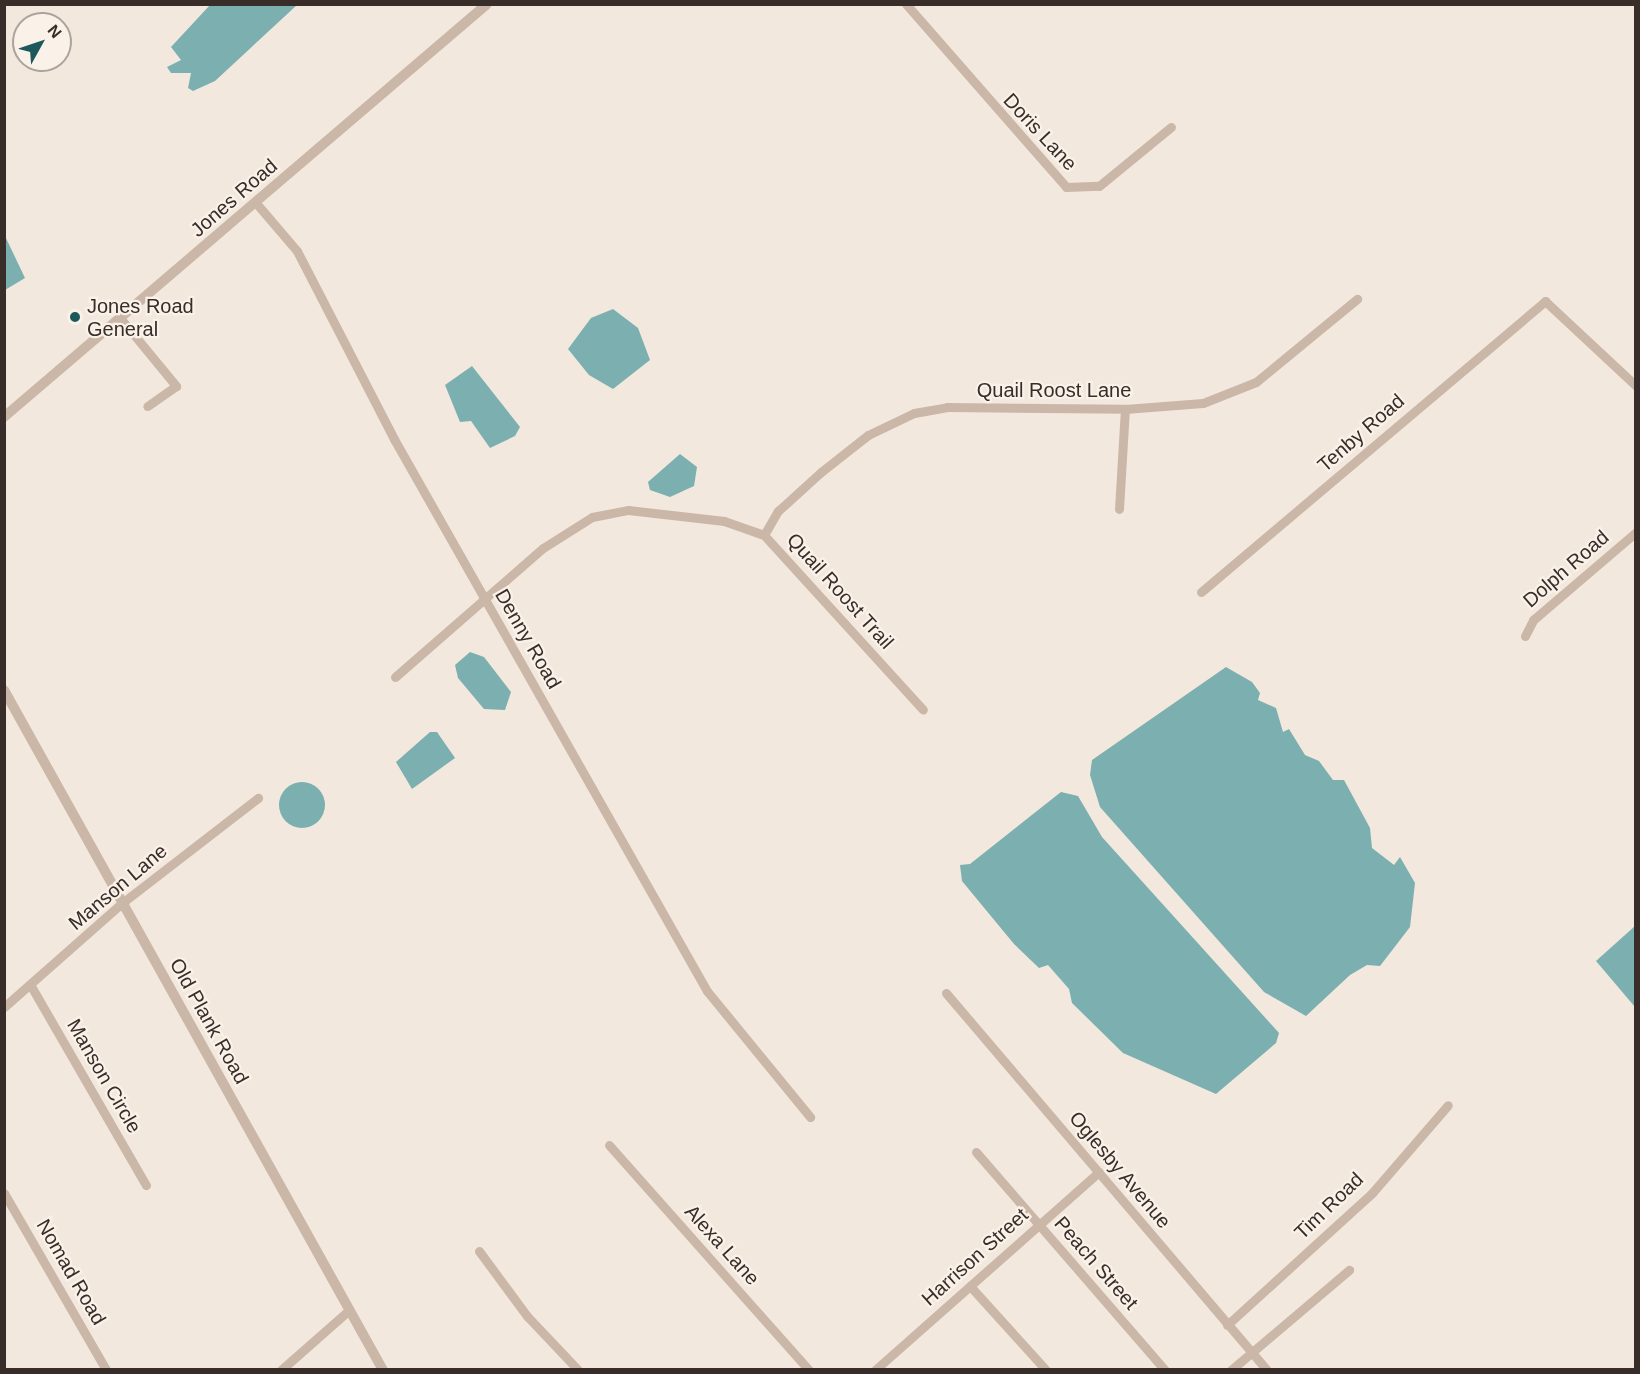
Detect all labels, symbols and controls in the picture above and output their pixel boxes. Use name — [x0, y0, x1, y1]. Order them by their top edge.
north arrow — [12, 12, 72, 72]
text: N — [44, 22, 65, 41]
street label: Doris Lane — [998, 88, 1082, 176]
street label: Jones Road — [186, 154, 282, 242]
place label: Jones Road General — [87, 294, 194, 341]
marker: Jones Road General — [68, 310, 82, 324]
street label: Quail Roost Lane — [977, 378, 1131, 402]
street label: Tenby Road — [1313, 389, 1409, 477]
street label: Dolph Road — [1518, 525, 1614, 613]
street label: Quail Roost Trail — [782, 528, 898, 654]
street label: Denny Road — [490, 585, 566, 693]
street label: Manson Lane — [64, 839, 172, 935]
street label: Old Plank Road — [165, 954, 253, 1088]
street label: Manson Circle — [62, 1015, 146, 1137]
street label: Oglesby Avenue — [1064, 1106, 1176, 1234]
street label: Tim Road — [1290, 1168, 1368, 1244]
street label: Alexa Lane — [680, 1200, 764, 1290]
street label: Harrison Street — [917, 1203, 1033, 1311]
street label: Peach Street — [1049, 1211, 1143, 1315]
street label: Nomad Road — [31, 1215, 111, 1329]

